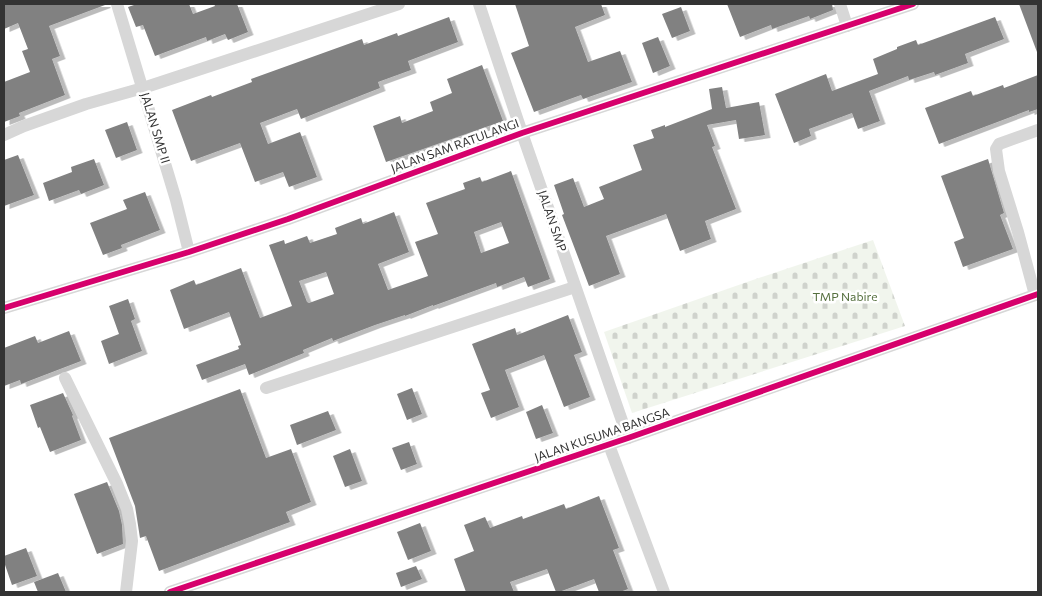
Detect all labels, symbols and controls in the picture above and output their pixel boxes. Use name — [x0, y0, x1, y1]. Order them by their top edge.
street label: JALAN SMP II — [138, 91, 173, 165]
street label: JALAN SAM RATULANGI — [389, 115, 521, 176]
street label: JALAN SMP — [535, 188, 570, 254]
park label: TMP Nabire — [812, 289, 878, 303]
street label: JALAN KUSUMA BANGSA — [532, 404, 671, 465]

